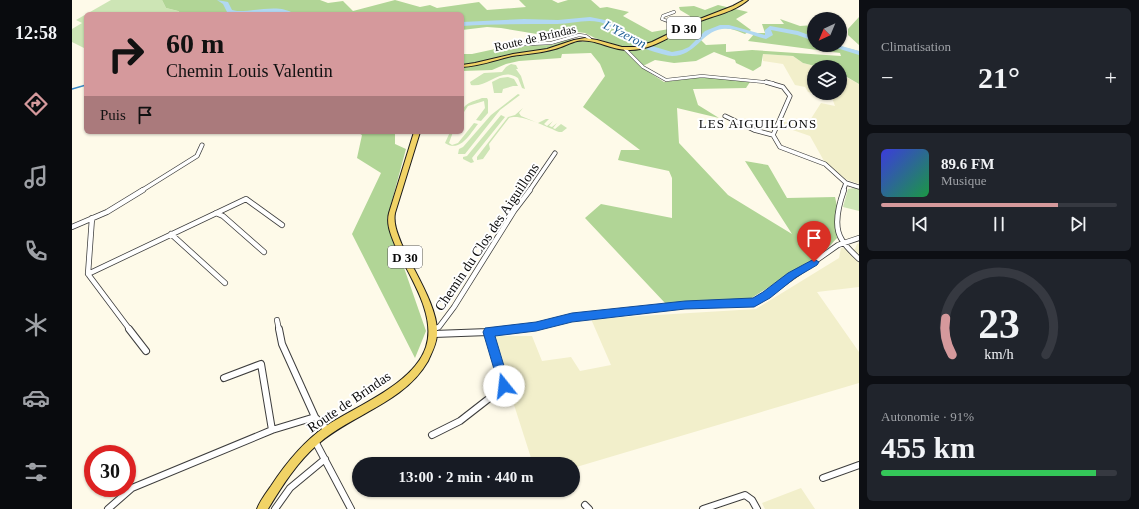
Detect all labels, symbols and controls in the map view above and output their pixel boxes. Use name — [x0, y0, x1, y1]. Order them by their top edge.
north arrow — [807, 12, 847, 52]
map controls — [807, 12, 847, 100]
water label: L'Yzeron — [600, 16, 649, 51]
road number: D 30 — [667, 17, 701, 39]
street label: Route de Brindas — [493, 22, 577, 54]
text: 12:58 — [15, 23, 57, 43]
icon: right — [100, 28, 152, 80]
text: 60 m — [166, 28, 224, 59]
text: Climatisation — [881, 39, 951, 54]
button: layers — [807, 60, 847, 100]
text: Chemin Louis Valentin — [166, 61, 333, 81]
text: 21° — [978, 61, 1020, 94]
text: − — [881, 65, 893, 90]
text: + — [1105, 65, 1117, 90]
icon: directions — [22, 90, 50, 118]
icon: arrive — [134, 104, 156, 126]
text: Puis — [100, 107, 126, 123]
district label: LES AIGUILLONS — [699, 116, 817, 131]
text: 89.6 FM — [941, 156, 994, 172]
street label: Chemin du Clos des Aiguillons — [432, 160, 542, 314]
icon: music — [22, 163, 50, 191]
text: Musique — [941, 173, 987, 188]
icon: previous — [909, 213, 931, 235]
icon: pause — [988, 213, 1010, 235]
icon: next — [1067, 213, 1089, 235]
pin — [797, 221, 831, 262]
icon: arrive — [803, 227, 825, 249]
icon: phone — [22, 237, 50, 265]
road number: D 30 — [388, 246, 422, 268]
text: 23 — [978, 301, 1020, 347]
icon: climate — [22, 311, 50, 339]
text: km/h — [984, 346, 1014, 362]
position arrow — [483, 365, 525, 407]
street label: Route de Brindas — [305, 369, 393, 435]
icon: car — [22, 384, 50, 412]
text: Autonomie · 91% — [881, 409, 974, 424]
text: 455 km — [881, 431, 975, 464]
speed limit sign: 30 — [84, 445, 136, 497]
icon: filters — [22, 458, 50, 486]
text: 13:00 · 2 min · 440 m — [399, 469, 534, 485]

